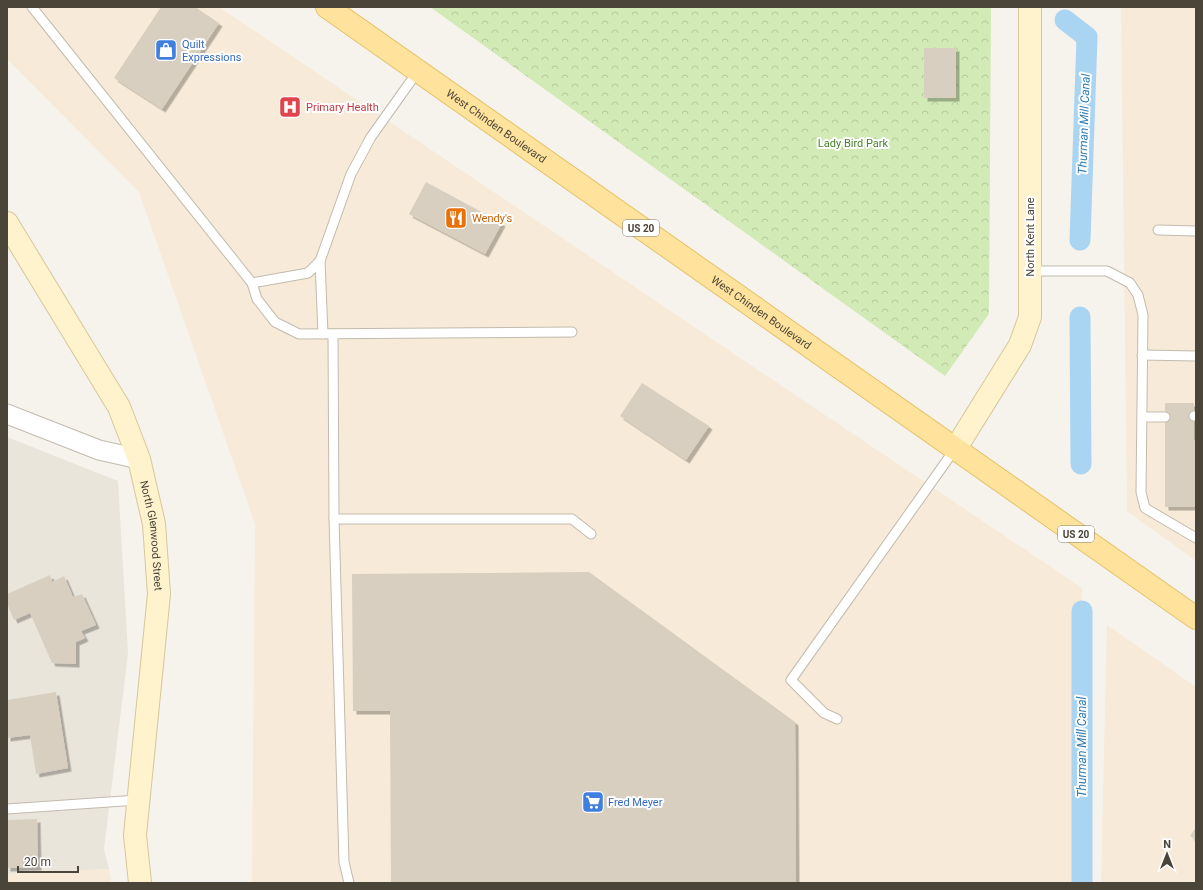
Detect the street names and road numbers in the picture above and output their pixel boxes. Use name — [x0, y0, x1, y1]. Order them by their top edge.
street label: West Chinden Boulevard — [444, 86, 549, 166]
street label: North Kent Lane — [1024, 197, 1037, 277]
road number: US 20 — [623, 220, 659, 236]
street label: West Chinden Boulevard — [709, 273, 814, 352]
street label: North Glenwood Street — [138, 479, 165, 592]
road number: US 20 — [1058, 526, 1094, 542]

